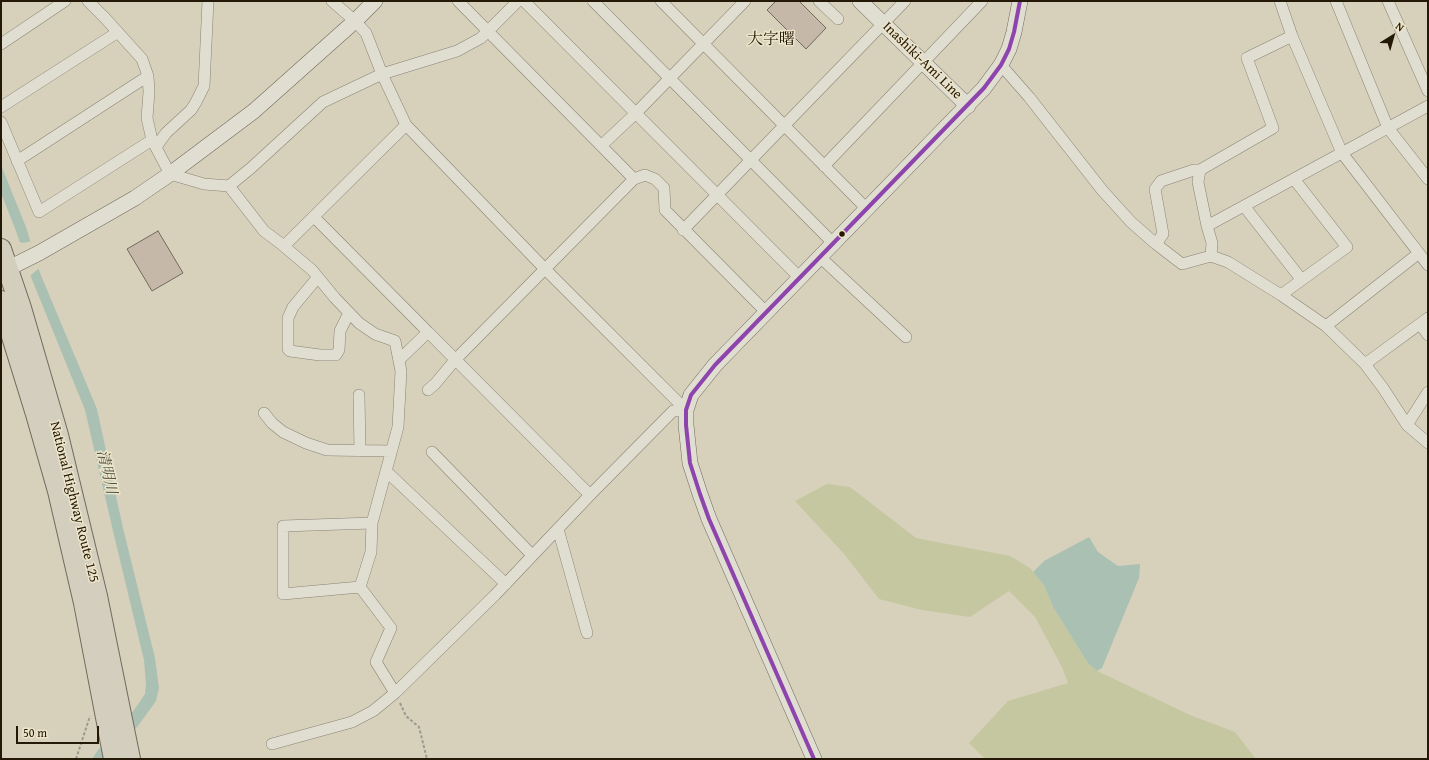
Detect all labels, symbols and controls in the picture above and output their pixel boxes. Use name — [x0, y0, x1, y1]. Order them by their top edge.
north arrow — [1373, 16, 1413, 56]
text: N — [1392, 18, 1408, 35]
street label: Inashiki-Ami Line — [879, 19, 965, 103]
district label: 大字曙 — [747, 30, 795, 50]
unlabelled marker — [837, 229, 847, 239]
street label: National Highway Route 125 — [46, 420, 102, 584]
water label: 清明川 — [92, 448, 120, 496]
scale bar — [18, 718, 101, 744]
text: 50 m — [23, 724, 47, 741]

